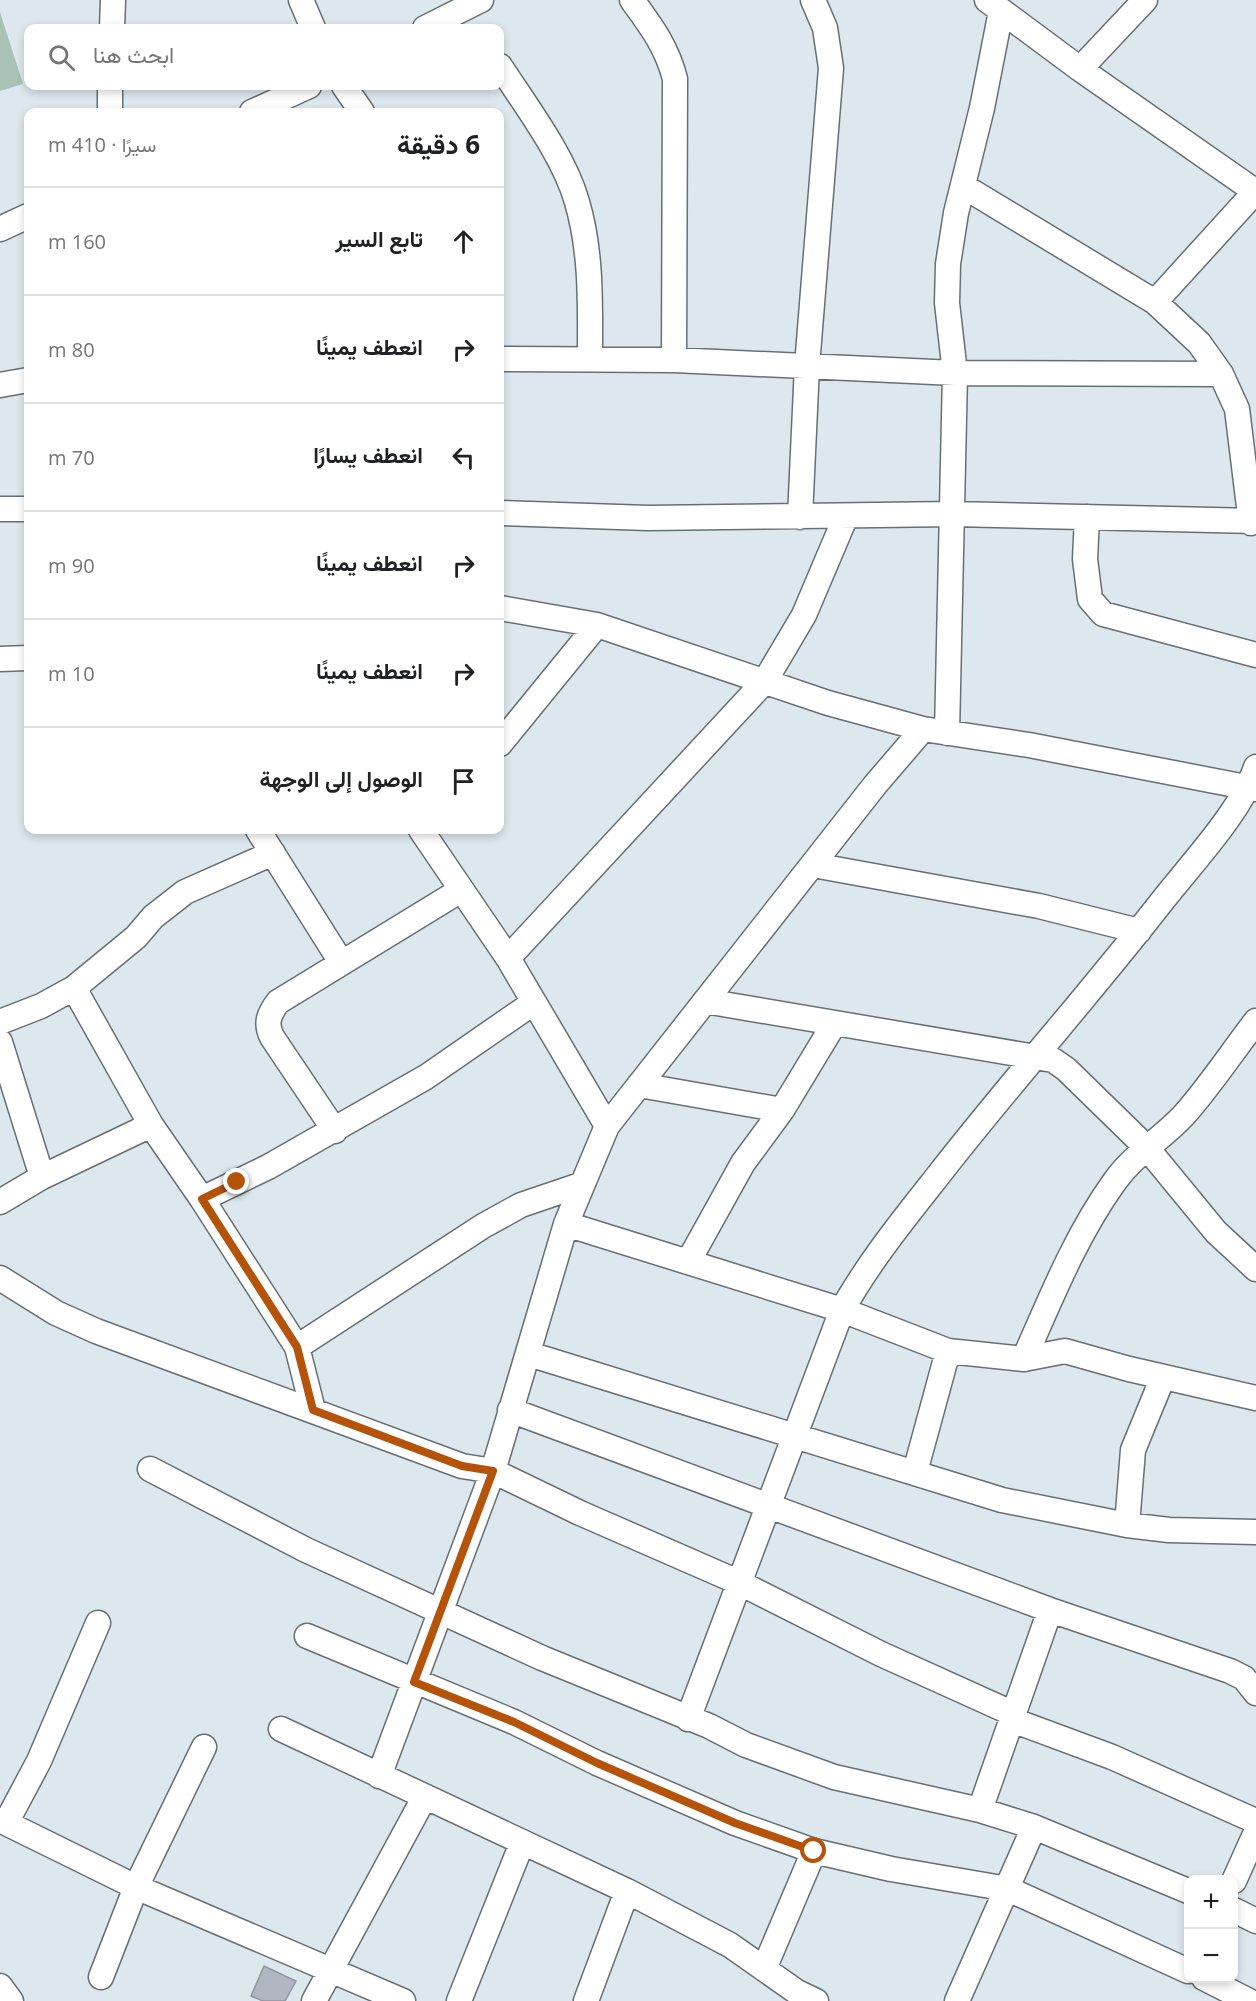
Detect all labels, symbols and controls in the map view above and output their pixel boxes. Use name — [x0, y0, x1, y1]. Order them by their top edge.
search box — [24, 24, 504, 90]
text: ابحث هنا — [93, 39, 174, 69]
icon: search — [45, 41, 78, 74]
text: 6 دقيقة — [397, 126, 480, 162]
text: سيرًا · 410 m — [48, 131, 156, 158]
text: تابع السير — [335, 223, 423, 253]
icon: ahead — [447, 225, 480, 258]
text: 160 m — [48, 228, 106, 255]
text: انعطف يمينًا — [316, 331, 423, 361]
icon: right — [447, 333, 480, 366]
text: 80 m — [48, 336, 95, 363]
text: انعطف يسارًا — [313, 439, 423, 469]
icon: left — [447, 441, 480, 474]
text: 70 m — [48, 444, 95, 471]
text: انعطف يمينًا — [316, 547, 423, 577]
icon: right — [447, 549, 480, 582]
text: 90 m — [48, 552, 95, 579]
text: انعطف يمينًا — [316, 655, 423, 685]
icon: right — [447, 657, 480, 690]
text: 10 m — [48, 660, 95, 687]
text: الوصول إلى الوجهة — [259, 763, 423, 793]
icon: arrive — [447, 765, 480, 798]
route end — [223, 1168, 249, 1194]
route start — [800, 1837, 826, 1863]
map controls — [1184, 1875, 1238, 1983]
button: + — [1184, 1875, 1238, 1929]
button: − — [1184, 1929, 1238, 1983]

